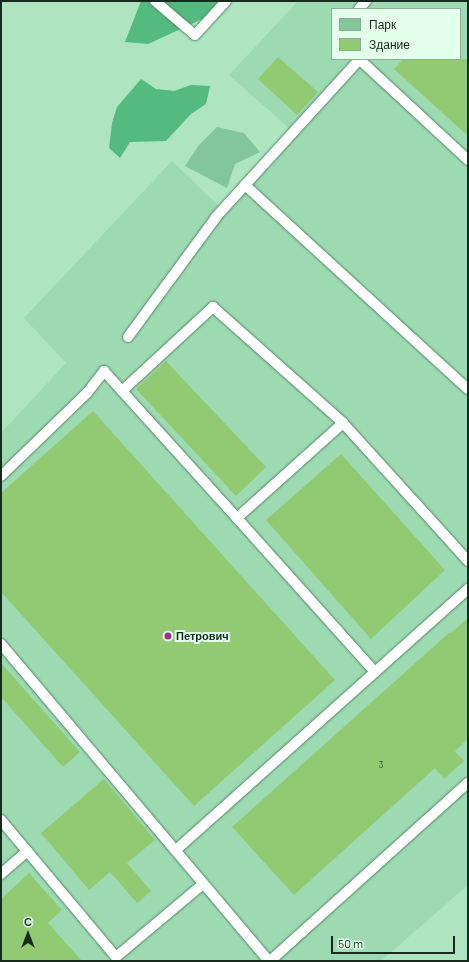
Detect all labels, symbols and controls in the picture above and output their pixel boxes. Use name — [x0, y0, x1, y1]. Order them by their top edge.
legend — [331, 8, 461, 60]
text: Парк — [369, 17, 396, 31]
text: Здание — [369, 37, 410, 51]
place label: Петрович — [176, 629, 229, 643]
marker: Петрович — [163, 631, 173, 641]
house number: 3 — [379, 760, 383, 770]
north arrow — [8, 914, 48, 954]
text: С — [24, 915, 32, 928]
scale bar — [333, 928, 457, 954]
text: 50 m — [338, 936, 363, 950]

